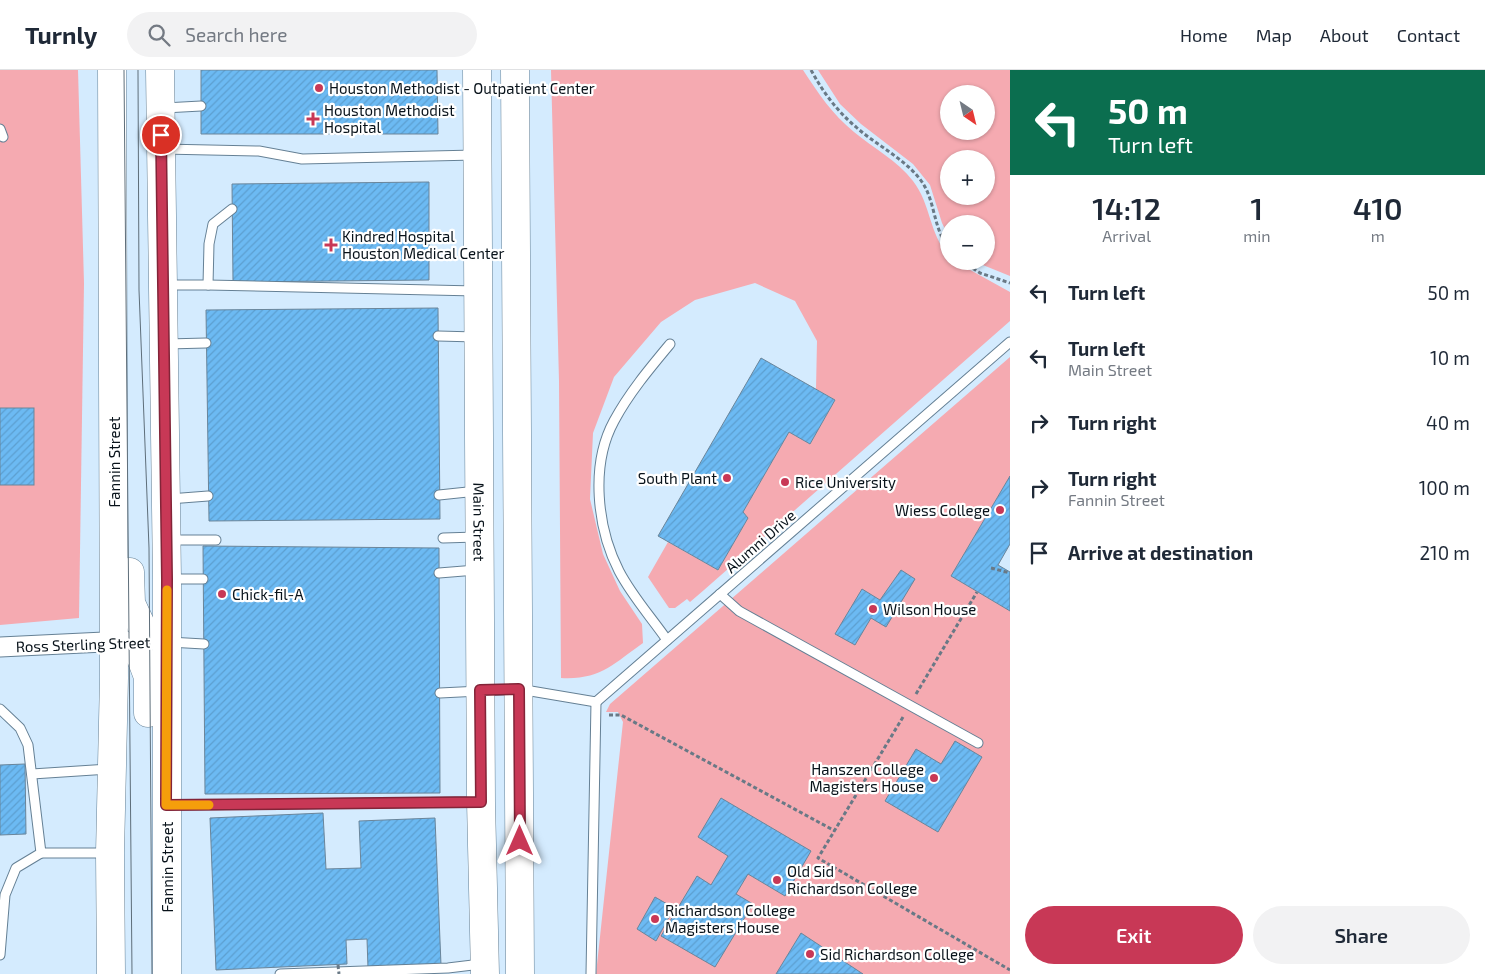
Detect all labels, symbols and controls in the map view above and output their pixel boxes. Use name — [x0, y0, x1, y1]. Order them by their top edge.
search box — [127, 12, 477, 57]
text: Turnly — [25, 20, 97, 49]
icon: search — [145, 21, 173, 49]
text: Search here — [185, 23, 287, 46]
text: Home — [1180, 24, 1228, 46]
text: Map — [1256, 24, 1292, 46]
text: About — [1320, 24, 1369, 46]
text: Contact — [1397, 24, 1460, 46]
place label: Houston Methodist - Outpatient Center — [329, 79, 595, 97]
marker: Houston Methodist - Outpatient Center — [313, 82, 325, 94]
north arrow — [940, 85, 995, 140]
map controls — [940, 85, 995, 270]
text: 50 m — [1108, 89, 1188, 131]
icon: left — [1025, 90, 1090, 155]
place label: Houston Methodist Hospital — [324, 101, 455, 136]
marker: Houston Methodist Hospital — [306, 112, 320, 126]
pin — [140, 114, 182, 156]
icon: arrive — [147, 121, 175, 149]
text: Turn left — [1108, 131, 1193, 157]
button: + — [940, 150, 995, 205]
text: 14:12 — [1092, 190, 1161, 226]
text: 1 — [1251, 190, 1263, 226]
text: 410 — [1353, 190, 1403, 226]
button: − — [940, 215, 995, 270]
text: Arrival — [1102, 226, 1151, 245]
text: min — [1243, 226, 1270, 245]
text: m — [1371, 226, 1385, 245]
place label: Kindred Hospital Houston Medical Center — [342, 227, 505, 262]
marker: Kindred Hospital Houston Medical Center — [324, 238, 338, 252]
icon: left — [1025, 279, 1053, 307]
text: Turn left — [1068, 281, 1145, 304]
text: 50 m — [1427, 281, 1470, 304]
text: Turn left — [1068, 337, 1145, 360]
icon: left — [1025, 344, 1053, 372]
text: 10 m — [1430, 346, 1470, 369]
text: Main Street — [1068, 360, 1152, 379]
icon: right — [1025, 409, 1053, 437]
text: Turn right — [1068, 411, 1156, 434]
text: 40 m — [1426, 411, 1470, 434]
street label: Fannin Street — [105, 416, 123, 507]
text: Turn right — [1068, 467, 1156, 490]
place label: South Plant — [638, 469, 717, 487]
marker: South Plant — [721, 472, 733, 484]
place label: Rice University — [795, 473, 896, 491]
icon: right — [1025, 474, 1053, 502]
marker: Rice University — [779, 476, 791, 488]
text: 100 m — [1419, 476, 1470, 499]
street label: Main Street — [470, 482, 489, 562]
text: Fannin Street — [1068, 490, 1165, 509]
place label: Wiess College — [895, 501, 990, 519]
marker: Wiess College — [994, 504, 1006, 516]
street label: Alumni Drive — [721, 506, 799, 576]
icon: arrive — [1025, 539, 1053, 567]
text: Arrive at destination — [1068, 541, 1253, 564]
text: 210 m — [1419, 541, 1470, 564]
place label: Chick-fil-A — [232, 585, 304, 603]
marker: Chick-fil-A — [216, 588, 228, 600]
place label: Wilson House — [883, 600, 976, 618]
marker: Wilson House — [867, 603, 879, 615]
street label: Ross Sterling Street — [15, 633, 151, 655]
place label: Hanszen College Magisters House — [809, 760, 924, 795]
marker: Hanszen College Magisters House — [928, 772, 940, 784]
position arrow — [493, 814, 545, 866]
street label: Fannin Street — [158, 821, 176, 912]
place label: Old Sid Richardson College — [787, 862, 917, 897]
marker: Old Sid Richardson College — [771, 874, 783, 886]
place label: Richardson College Magisters House — [665, 901, 795, 936]
button: Exit — [1025, 906, 1243, 964]
button: Share — [1253, 906, 1470, 964]
marker: Richardson College Magisters House — [649, 913, 661, 925]
place label: Sid Richardson College — [820, 945, 974, 963]
marker: Sid Richardson College — [804, 948, 816, 960]

